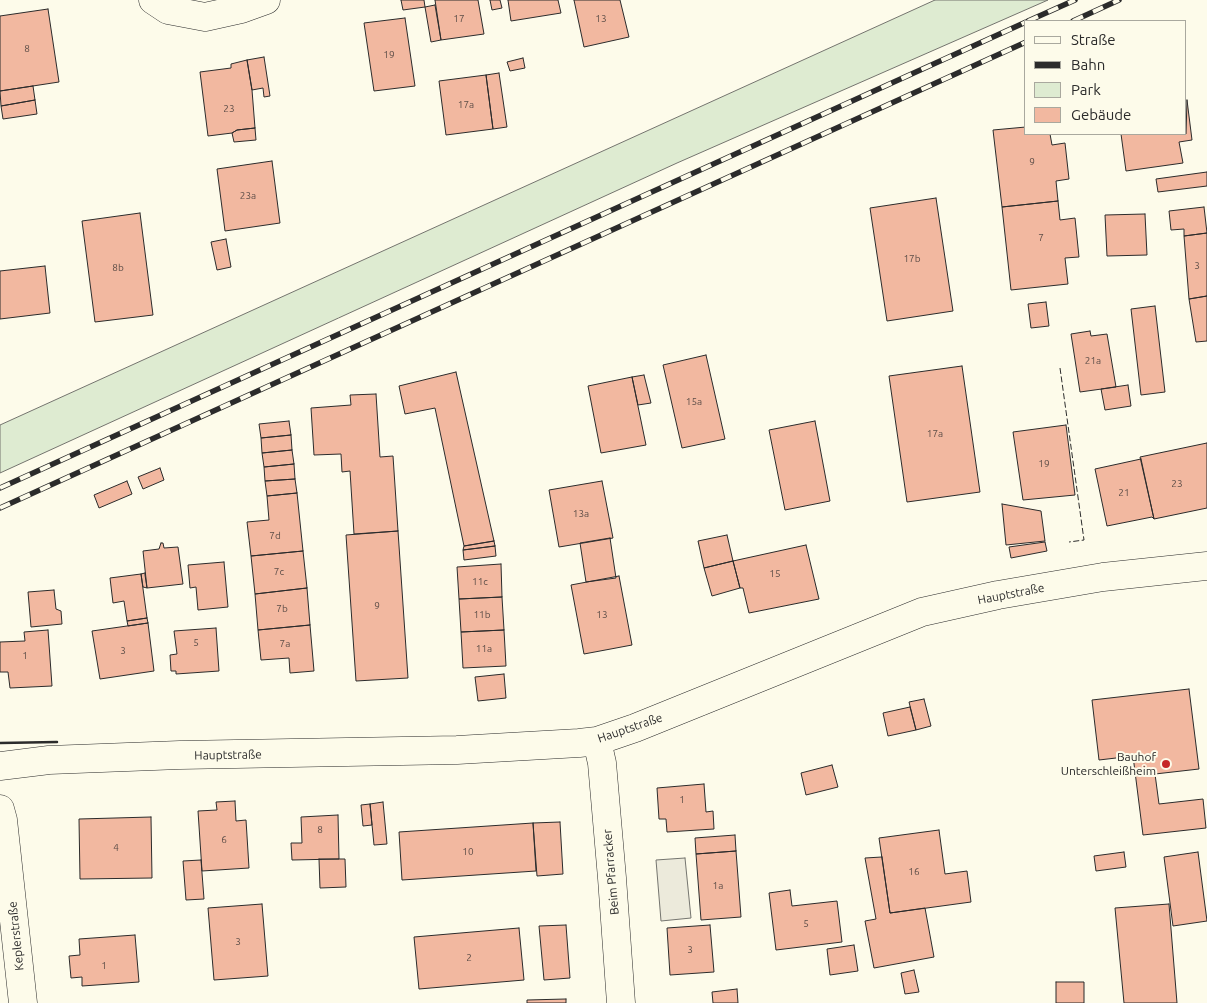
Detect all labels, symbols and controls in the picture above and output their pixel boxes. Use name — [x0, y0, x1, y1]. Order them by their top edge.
house number: 17 — [453, 13, 465, 25]
house number: 13 — [595, 13, 607, 25]
legend — [1024, 20, 1187, 135]
text: Straße — [1071, 31, 1115, 48]
house number: 8 — [24, 43, 30, 55]
house number: 19 — [383, 49, 395, 61]
text: Bahn — [1071, 56, 1105, 73]
text: Park — [1071, 81, 1101, 98]
house number: 17a — [458, 99, 474, 111]
house number: 23 — [223, 103, 235, 115]
text: Gebäude — [1071, 106, 1131, 123]
house number: 9 — [1029, 156, 1035, 168]
house number: 23a — [240, 190, 256, 202]
house number: 7 — [1038, 232, 1044, 244]
house number: 17b — [903, 253, 921, 265]
house number: 3 — [1194, 260, 1200, 272]
house number: 8b — [112, 262, 124, 274]
house number: 21a — [1085, 355, 1101, 367]
house number: 15a — [686, 396, 702, 408]
house number: 17a — [927, 428, 943, 440]
house number: 19 — [1038, 458, 1050, 470]
house number: 23 — [1171, 478, 1183, 490]
house number: 21 — [1118, 487, 1130, 499]
house number: 13a — [573, 508, 589, 520]
house number: 7d — [269, 530, 281, 542]
house number: 7c — [274, 566, 284, 578]
house number: 15 — [769, 568, 781, 580]
house number: 11c — [472, 576, 488, 588]
street label: Hauptstraße — [976, 580, 1046, 608]
house number: 9 — [374, 600, 380, 612]
house number: 7b — [276, 603, 288, 615]
house number: 11b — [473, 609, 491, 621]
house number: 13 — [596, 609, 608, 621]
house number: 5 — [193, 637, 199, 649]
house number: 7a — [280, 638, 290, 650]
house number: 11a — [476, 643, 492, 655]
house number: 3 — [120, 645, 126, 657]
house number: 1 — [22, 650, 28, 662]
street label: Hauptstraße — [596, 710, 664, 746]
street label: Hauptstraße — [194, 747, 262, 763]
place label: Bauhof Unterschleißheim — [1061, 750, 1156, 778]
marker: Bauhof Unterschleißheim — [1160, 758, 1172, 770]
house number: 1 — [679, 794, 685, 806]
house number: 8 — [317, 824, 323, 836]
street label: Beim Pfarracker — [600, 829, 622, 915]
house number: 6 — [221, 834, 227, 846]
house number: 4 — [113, 842, 119, 854]
house number: 10 — [462, 846, 474, 858]
house number: 16 — [908, 866, 920, 878]
house number: 1a — [713, 880, 723, 892]
street label: Keplerstraße — [5, 901, 27, 971]
house number: 5 — [803, 918, 809, 930]
house number: 3 — [235, 936, 241, 948]
house number: 3 — [687, 944, 693, 956]
house number: 2 — [466, 952, 472, 964]
house number: 1 — [101, 960, 107, 972]

